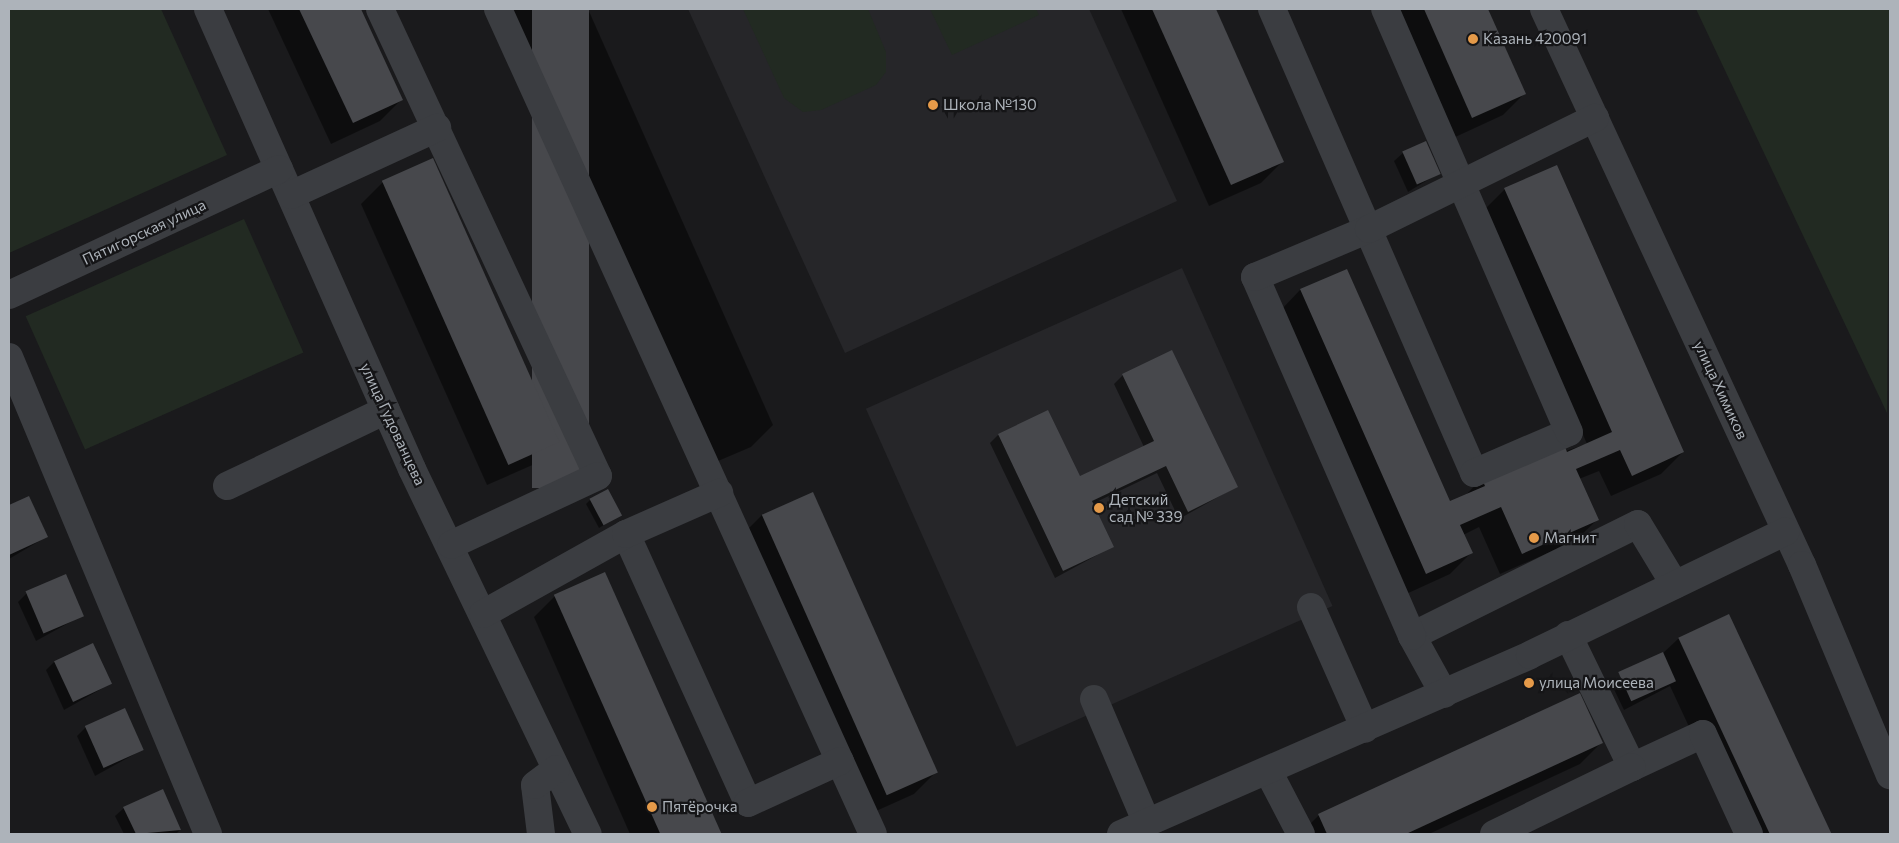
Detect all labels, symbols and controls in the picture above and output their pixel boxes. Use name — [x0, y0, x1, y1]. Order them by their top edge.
place label: Казань 420091 — [1483, 30, 1587, 48]
marker: Казань 420091 — [1467, 33, 1479, 45]
place label: Школа №130 — [943, 96, 1037, 114]
marker: Школа №130 — [927, 99, 939, 111]
street label: Пятигорская улица — [79, 196, 209, 268]
street label: улица Химиков — [1690, 338, 1752, 442]
street label: улица Гудованцева — [357, 360, 429, 488]
place label: Детский сад № 339 — [1109, 490, 1182, 525]
marker: Детский сад № 339 — [1093, 502, 1105, 514]
place label: Магнит — [1544, 529, 1597, 547]
marker: Магнит — [1528, 532, 1540, 544]
place label: улица Моисеева — [1539, 674, 1654, 692]
marker: улица Моисеева — [1523, 677, 1535, 689]
place label: Пятёрочка — [662, 798, 737, 816]
marker: Пятёрочка — [646, 801, 658, 813]

